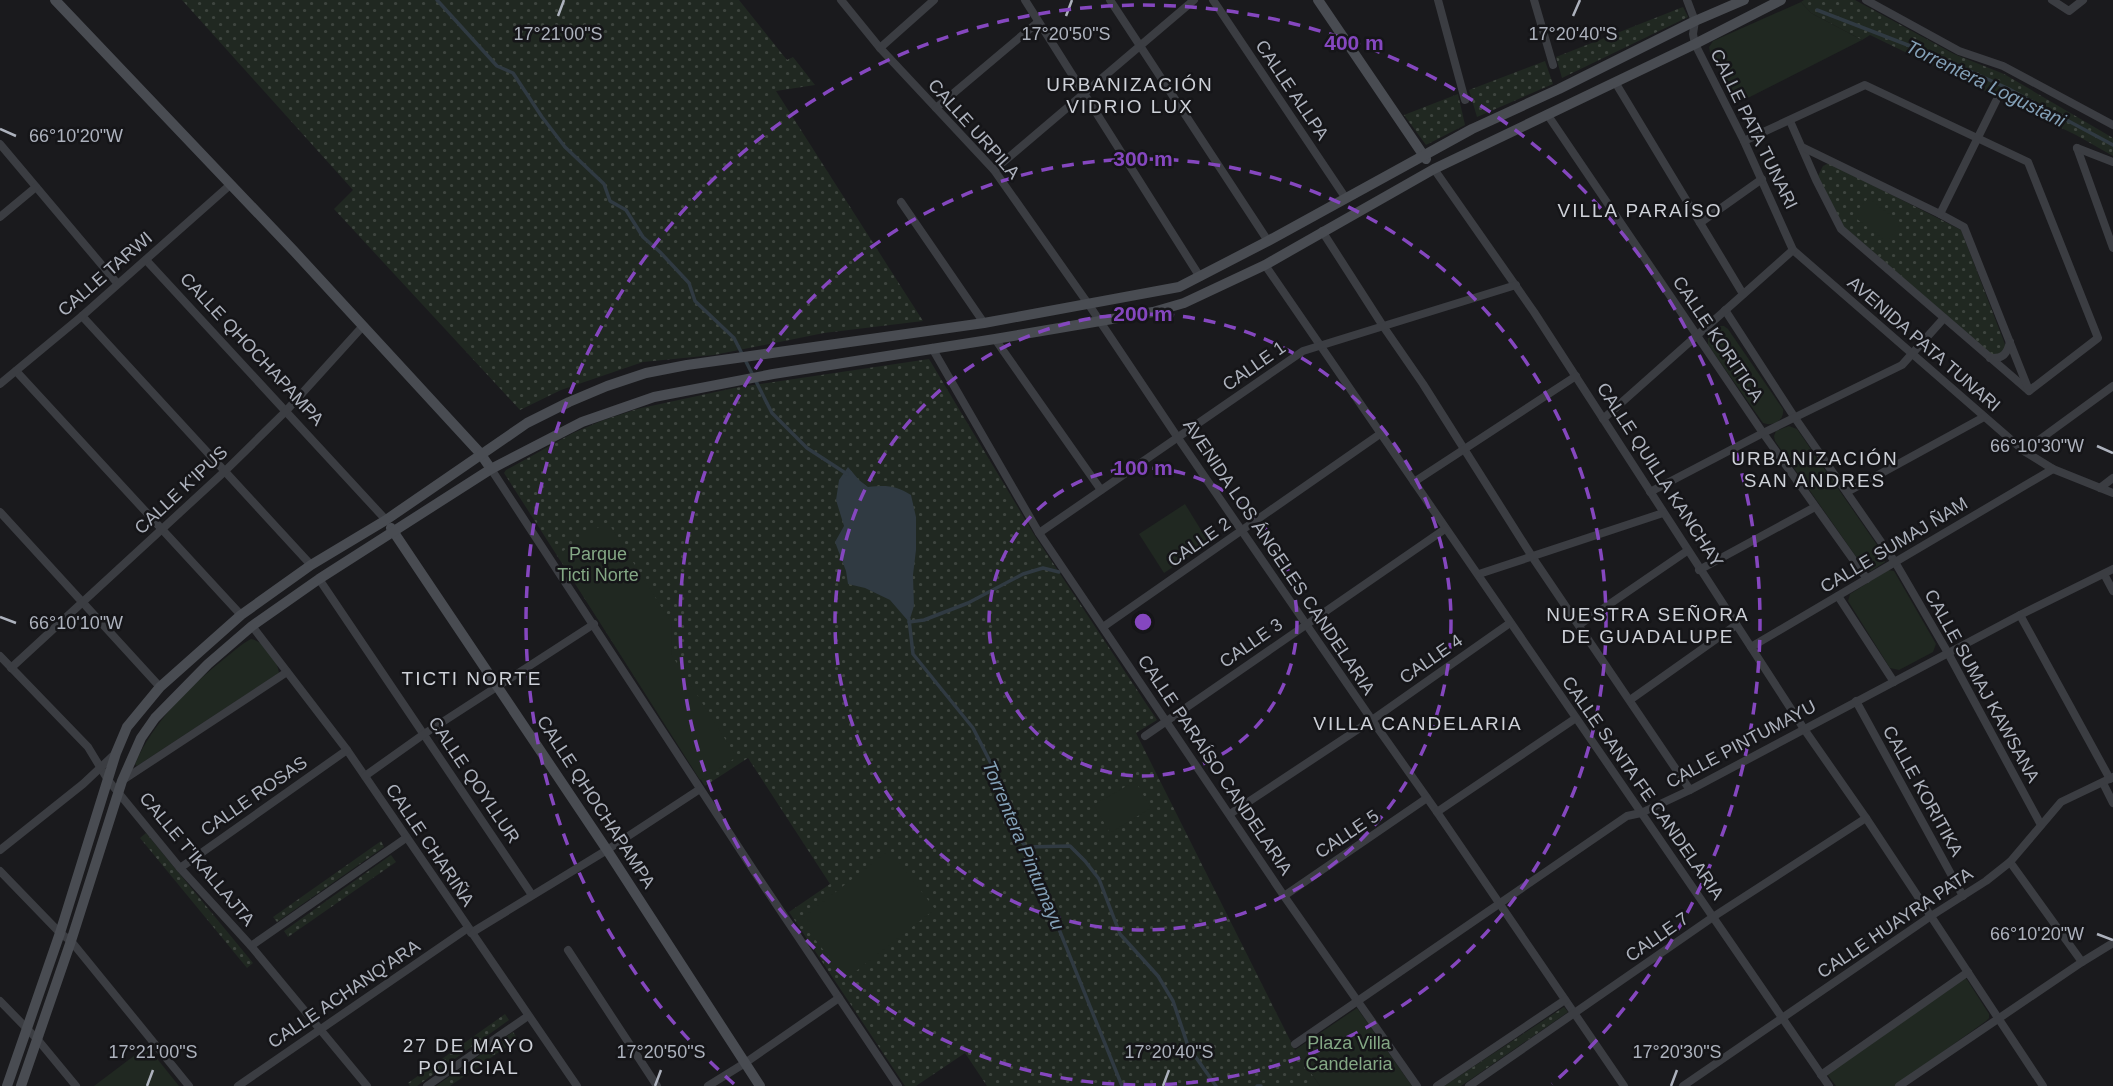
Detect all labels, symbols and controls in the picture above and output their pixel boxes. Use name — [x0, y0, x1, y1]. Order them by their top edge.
text: 17°21'00"S — [513, 24, 603, 44]
text: 17°20'50"S — [1021, 24, 1111, 44]
text: 17°20'40"S — [1528, 24, 1618, 44]
text: 400 m — [1324, 31, 1384, 54]
street label: CALLE ALLPA — [1251, 36, 1333, 144]
water label: Torrentera Logustani — [1903, 36, 2070, 132]
street label: CALLE PATA TUNARI — [1706, 46, 1802, 212]
district label: URBANIZACIÓN VIDRIO LUX — [1046, 74, 1214, 117]
street label: CALLE URPILA — [924, 75, 1024, 183]
text: 66°10'20"W — [29, 126, 123, 146]
text: 300 m — [1113, 147, 1173, 170]
district label: VILLA PARAÍSO — [1557, 200, 1723, 221]
street label: CALLE TARWI — [54, 228, 156, 320]
street label: CALLE QHOCHAPAMPA — [176, 269, 328, 429]
street label: CALLE KORITICA — [1669, 272, 1767, 406]
street label: AVENIDA PATA TUNARI — [1844, 272, 2004, 416]
text: 200 m — [1113, 302, 1173, 325]
street label: CALLE 1 — [1219, 337, 1289, 395]
street label: CALLE QUILLA KANCHAY — [1593, 379, 1727, 571]
street label: AVENIDA LOS ÁNGELES CANDELARIA — [1179, 416, 1379, 698]
text: 66°10'30"W — [1990, 436, 2084, 456]
street label: CALLE K'IPUS — [130, 442, 232, 538]
district label: URBANIZACIÓN SAN ANDRES — [1731, 448, 1899, 491]
text: 100 m — [1113, 456, 1173, 479]
street label: CALLE SUMAJ ÑAM — [1816, 492, 1971, 597]
street label: CALLE 2 — [1164, 513, 1234, 571]
park label: Parque Ticti Norte — [557, 544, 639, 585]
street label: CALLE SUMAJ KAWSANA — [1921, 586, 2043, 786]
district label: NUESTRA SEÑORA DE GUADALUPE — [1546, 604, 1750, 647]
centre of rings — [1131, 610, 1155, 634]
text: 66°10'10"W — [29, 613, 123, 633]
street label: CALLE 3 — [1216, 614, 1286, 672]
street label: CALLE 4 — [1396, 630, 1466, 688]
street label: CALLE PARAÍSO CANDELARIA — [1134, 651, 1296, 879]
district label: TICTI NORTE — [402, 668, 542, 689]
street label: CALLE SANTA FE CANDELARIA — [1558, 673, 1728, 903]
street label: CALLE PINTUMAYU — [1663, 696, 1819, 792]
street label: CALLE QHOCHAPAMPA — [533, 712, 659, 892]
street label: CALLE QOYLLUR — [424, 713, 524, 847]
district label: VILLA CANDELARIA — [1313, 713, 1523, 734]
street label: CALLE KORITIKA — [1879, 722, 1967, 860]
street label: CALLE ROSAS — [197, 752, 311, 840]
water label: Torrentera Pintumayu — [978, 757, 1069, 933]
street label: CALLE CHARIÑA — [382, 780, 479, 910]
street label: CALLE T'IKALLAJTA — [135, 788, 259, 930]
street label: CALLE 5 — [1312, 806, 1382, 862]
street label: CALLE HUAYRA PATA — [1814, 864, 1976, 982]
street label: CALLE 7 — [1622, 908, 1692, 966]
text: 66°10'20"W — [1990, 924, 2084, 944]
street label: CALLE ACHANQ'ARA — [264, 936, 424, 1052]
park label: Plaza Villa Candelaria — [1305, 1033, 1394, 1074]
district label: 27 DE MAYO POLICIAL — [403, 1035, 535, 1078]
text: 17°21'00"S — [108, 1042, 198, 1062]
text: 17°20'50"S — [616, 1042, 706, 1062]
text: 17°20'40"S — [1124, 1042, 1214, 1062]
text: 17°20'30"S — [1632, 1042, 1722, 1062]

